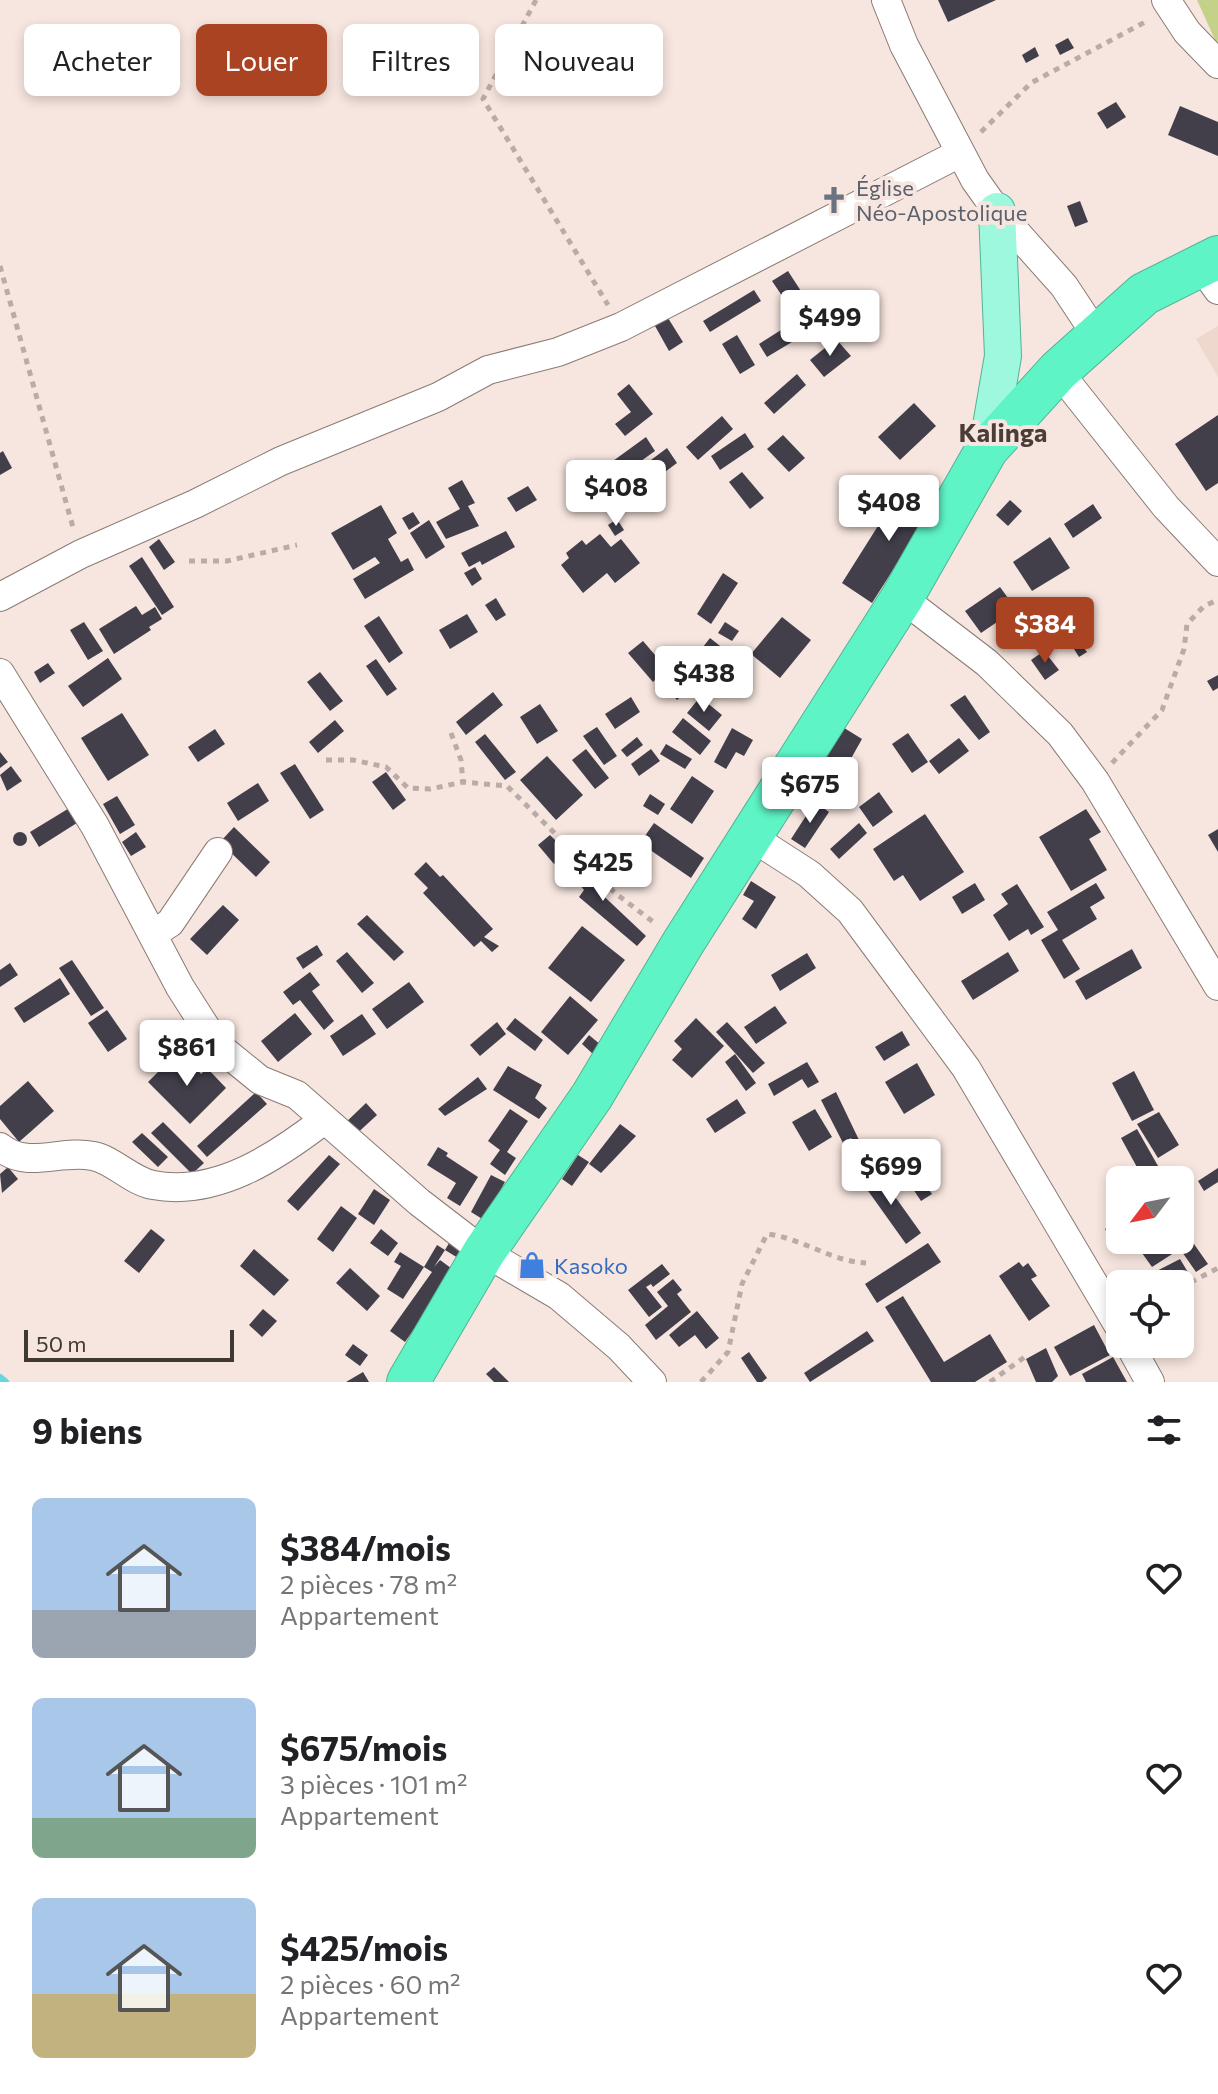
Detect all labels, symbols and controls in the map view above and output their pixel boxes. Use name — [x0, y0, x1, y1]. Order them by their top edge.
chip: Acheter — [24, 24, 180, 96]
chip: Louer — [196, 24, 327, 96]
chip: Filtres — [343, 24, 479, 96]
chip: Nouveau — [495, 24, 663, 96]
place label: Église Néo-Apostolique — [856, 174, 1027, 226]
church icon: Église Néo-Apostolique — [819, 185, 849, 215]
pin: $499 — [783, 290, 877, 358]
text: $499 — [799, 300, 861, 331]
district label: Kalinga — [958, 416, 1048, 447]
pin: $408 — [569, 460, 663, 528]
text: $408 — [584, 470, 648, 501]
pin: $408 — [842, 475, 936, 543]
text: $408 — [857, 485, 921, 516]
pin: $384 — [998, 597, 1092, 665]
text: $384 — [1014, 607, 1076, 638]
pin: $438 — [657, 646, 751, 714]
text: $438 — [673, 656, 735, 687]
pin: $675 — [763, 757, 857, 825]
text: $675 — [780, 767, 840, 798]
pin: $425 — [556, 835, 650, 903]
text: $425 — [573, 845, 633, 876]
pin: $861 — [140, 1020, 234, 1088]
text: $861 — [158, 1030, 216, 1061]
pin: $699 — [844, 1139, 938, 1207]
text: $699 — [860, 1149, 922, 1180]
north arrow — [1106, 1166, 1194, 1254]
map controls — [1106, 1166, 1194, 1358]
shop icon: Kasoko — [517, 1250, 547, 1280]
place label: Kasoko — [554, 1252, 628, 1279]
button: locate — [1106, 1270, 1194, 1358]
scale bar — [24, 1326, 234, 1362]
text: 50 m — [36, 1330, 86, 1357]
icon: filters — [1142, 1408, 1186, 1452]
text: 9 biens — [32, 1409, 142, 1451]
text: $384/mois — [280, 1526, 451, 1568]
icon: home — [96, 1530, 192, 1626]
icon: heart — [1142, 1556, 1186, 1600]
text: 2 pièces · 78 m² — [280, 1568, 457, 1599]
text: Appartement — [280, 1599, 439, 1630]
text: $675/mois — [280, 1726, 447, 1768]
icon: home — [96, 1730, 192, 1826]
icon: heart — [1142, 1756, 1186, 1800]
text: 3 pièces · 101 m² — [280, 1768, 467, 1799]
text: Appartement — [280, 1799, 439, 1830]
text: $425/mois — [280, 1926, 448, 1968]
icon: home — [96, 1930, 192, 2026]
icon: heart — [1142, 1956, 1186, 2000]
text: 2 pièces · 60 m² — [280, 1968, 461, 1999]
text: Appartement — [280, 1999, 439, 2030]

